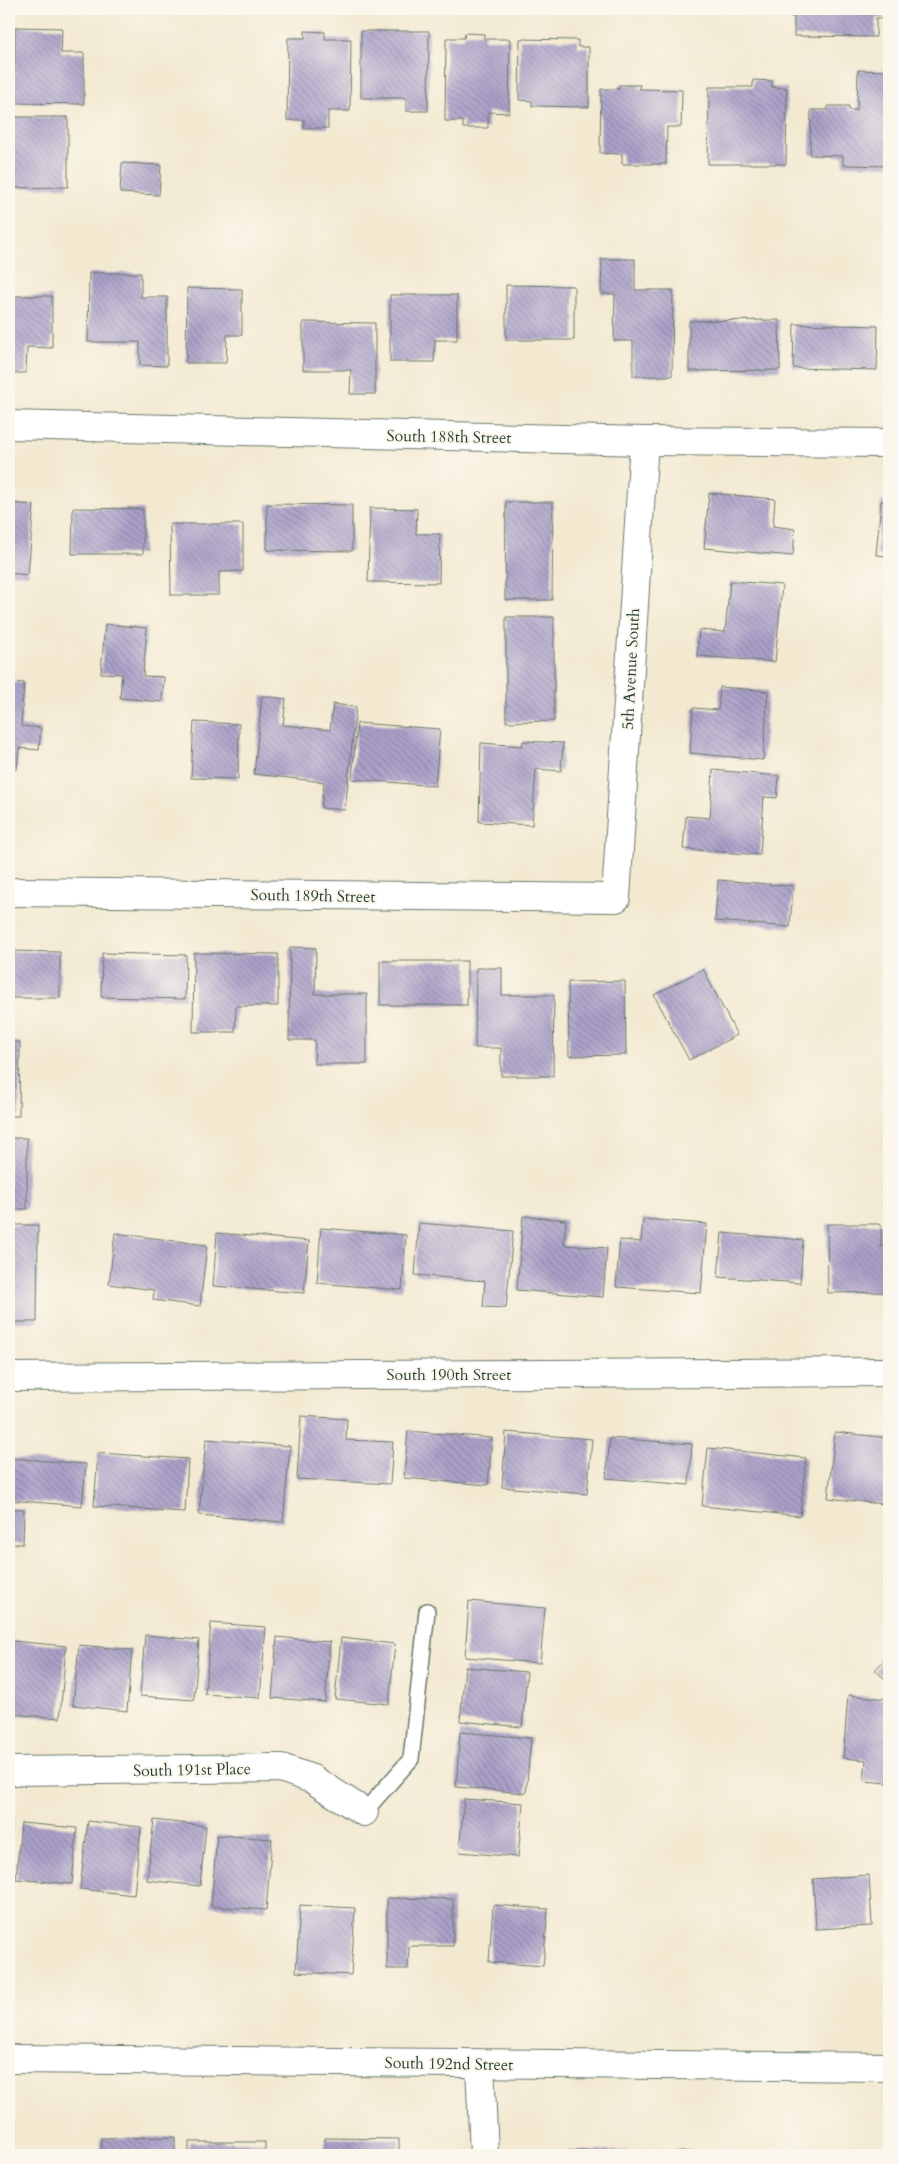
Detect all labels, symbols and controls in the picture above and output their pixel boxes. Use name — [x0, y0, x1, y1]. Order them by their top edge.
street label: South 188th Street — [386, 425, 512, 449]
street label: 5th Avenue South — [617, 607, 645, 730]
street label: South 189th Street — [250, 884, 376, 908]
street label: South 190th Street — [387, 1364, 511, 1386]
street label: South 191st Place — [133, 1758, 251, 1782]
street label: South 192nd Street — [385, 2052, 513, 2076]

